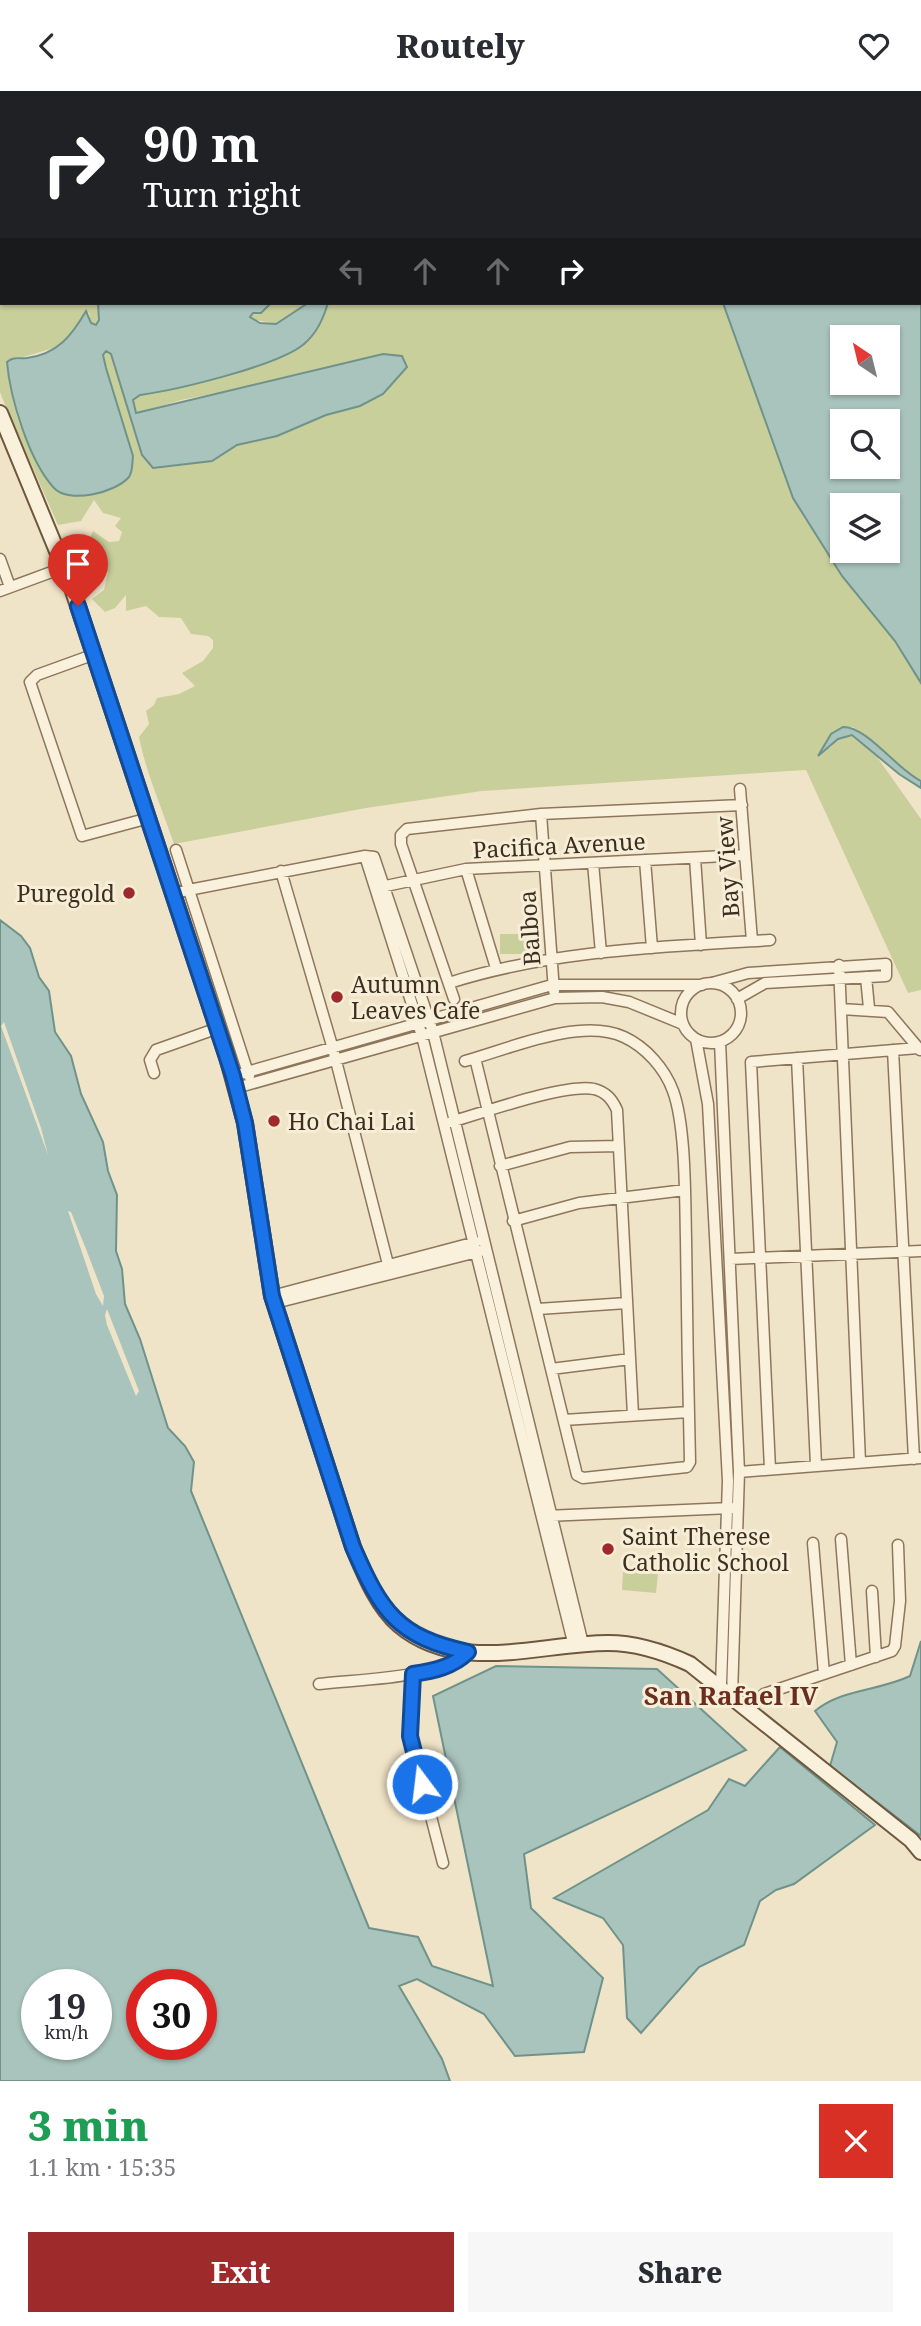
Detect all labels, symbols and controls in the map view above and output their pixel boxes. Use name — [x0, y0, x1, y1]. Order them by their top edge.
text: Routely — [396, 24, 525, 67]
icon: back — [28, 27, 66, 65]
icon: heart — [855, 27, 893, 65]
text: 90 m — [143, 110, 259, 176]
icon: right — [28, 119, 119, 210]
text: Turn right — [143, 173, 301, 216]
icon: left — [333, 252, 371, 290]
icon: ahead — [406, 252, 444, 290]
icon: ahead — [479, 252, 517, 290]
icon: right — [552, 252, 590, 290]
north arrow — [830, 325, 900, 395]
map controls — [830, 325, 900, 563]
button: search — [830, 409, 900, 479]
button: layers — [830, 493, 900, 563]
pin — [48, 534, 108, 606]
icon: arrive — [59, 545, 97, 583]
street label: Bay View — [707, 815, 747, 919]
street label: Pacifica Avenue — [472, 824, 646, 866]
place label: Puregold — [16, 877, 115, 909]
marker: Puregold — [121, 885, 137, 901]
street label: Balboa — [510, 889, 548, 967]
place label: Autumn Leaves Cafe — [351, 968, 480, 1026]
marker: Autumn Leaves Cafe — [329, 989, 345, 1005]
place label: Ho Chai Lai — [288, 1105, 416, 1137]
marker: Ho Chai Lai — [266, 1113, 282, 1129]
place label: Saint Therese Catholic School — [622, 1520, 789, 1578]
marker: Saint Therese Catholic School — [600, 1541, 616, 1557]
district label: San Rafael IV — [644, 1677, 819, 1713]
position arrow — [385, 1747, 459, 1821]
speed limit sign: 30 — [126, 1969, 217, 2060]
text: 19 — [47, 1982, 86, 2029]
text: km/h — [44, 2020, 89, 2044]
text: 3 min — [28, 2096, 149, 2153]
button: close — [819, 2104, 893, 2178]
text: 1.1 km · 15:35 — [28, 2151, 176, 2183]
button: Exit — [28, 2232, 454, 2312]
button: Share — [468, 2232, 893, 2312]

